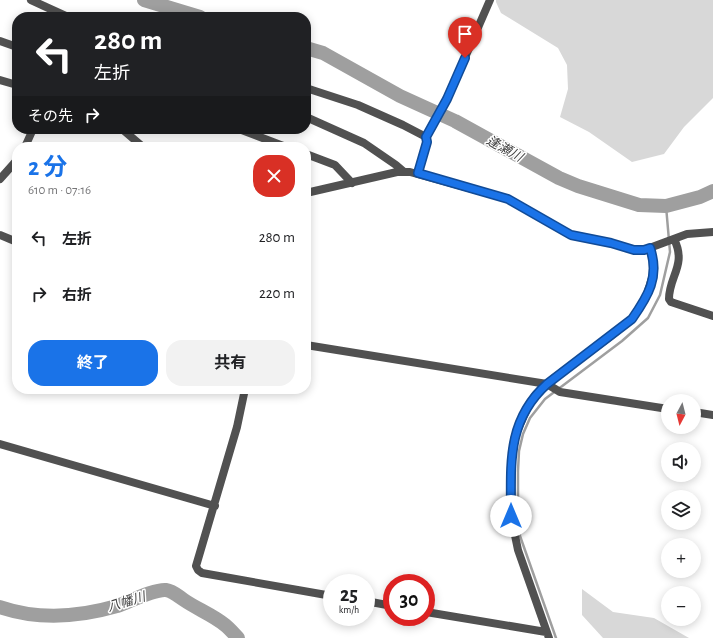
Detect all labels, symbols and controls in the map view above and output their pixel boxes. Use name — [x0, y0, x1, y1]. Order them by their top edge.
pin — [448, 17, 482, 58]
icon: arrive — [454, 23, 476, 45]
text: 280 m — [94, 27, 162, 55]
icon: left — [28, 28, 80, 80]
text: 左折 — [94, 65, 130, 83]
icon: right — [81, 104, 103, 126]
text: その先 — [28, 109, 73, 124]
water label: 逢瀬川 — [484, 133, 527, 165]
button: close — [253, 155, 295, 197]
text: 2 分 — [28, 156, 67, 180]
text: 610 m · 07:16 — [28, 184, 91, 197]
icon: left — [28, 227, 50, 249]
text: 280 m — [259, 230, 295, 245]
text: 左折 — [62, 232, 92, 247]
icon: right — [28, 283, 50, 305]
text: 220 m — [259, 286, 295, 301]
text: 右折 — [62, 288, 92, 303]
button: 終了 — [28, 340, 158, 386]
button: 共有 — [166, 340, 295, 386]
north arrow — [661, 394, 701, 434]
map controls — [661, 394, 701, 626]
button: sound — [661, 442, 701, 482]
button: layers — [661, 490, 701, 530]
position arrow — [490, 495, 532, 537]
button: + — [661, 538, 701, 578]
speed limit sign: 30 — [383, 574, 435, 626]
text: 25 — [340, 585, 358, 605]
button: − — [661, 586, 701, 626]
water label: 八幡川 — [106, 589, 149, 614]
text: km/h — [339, 605, 359, 615]

